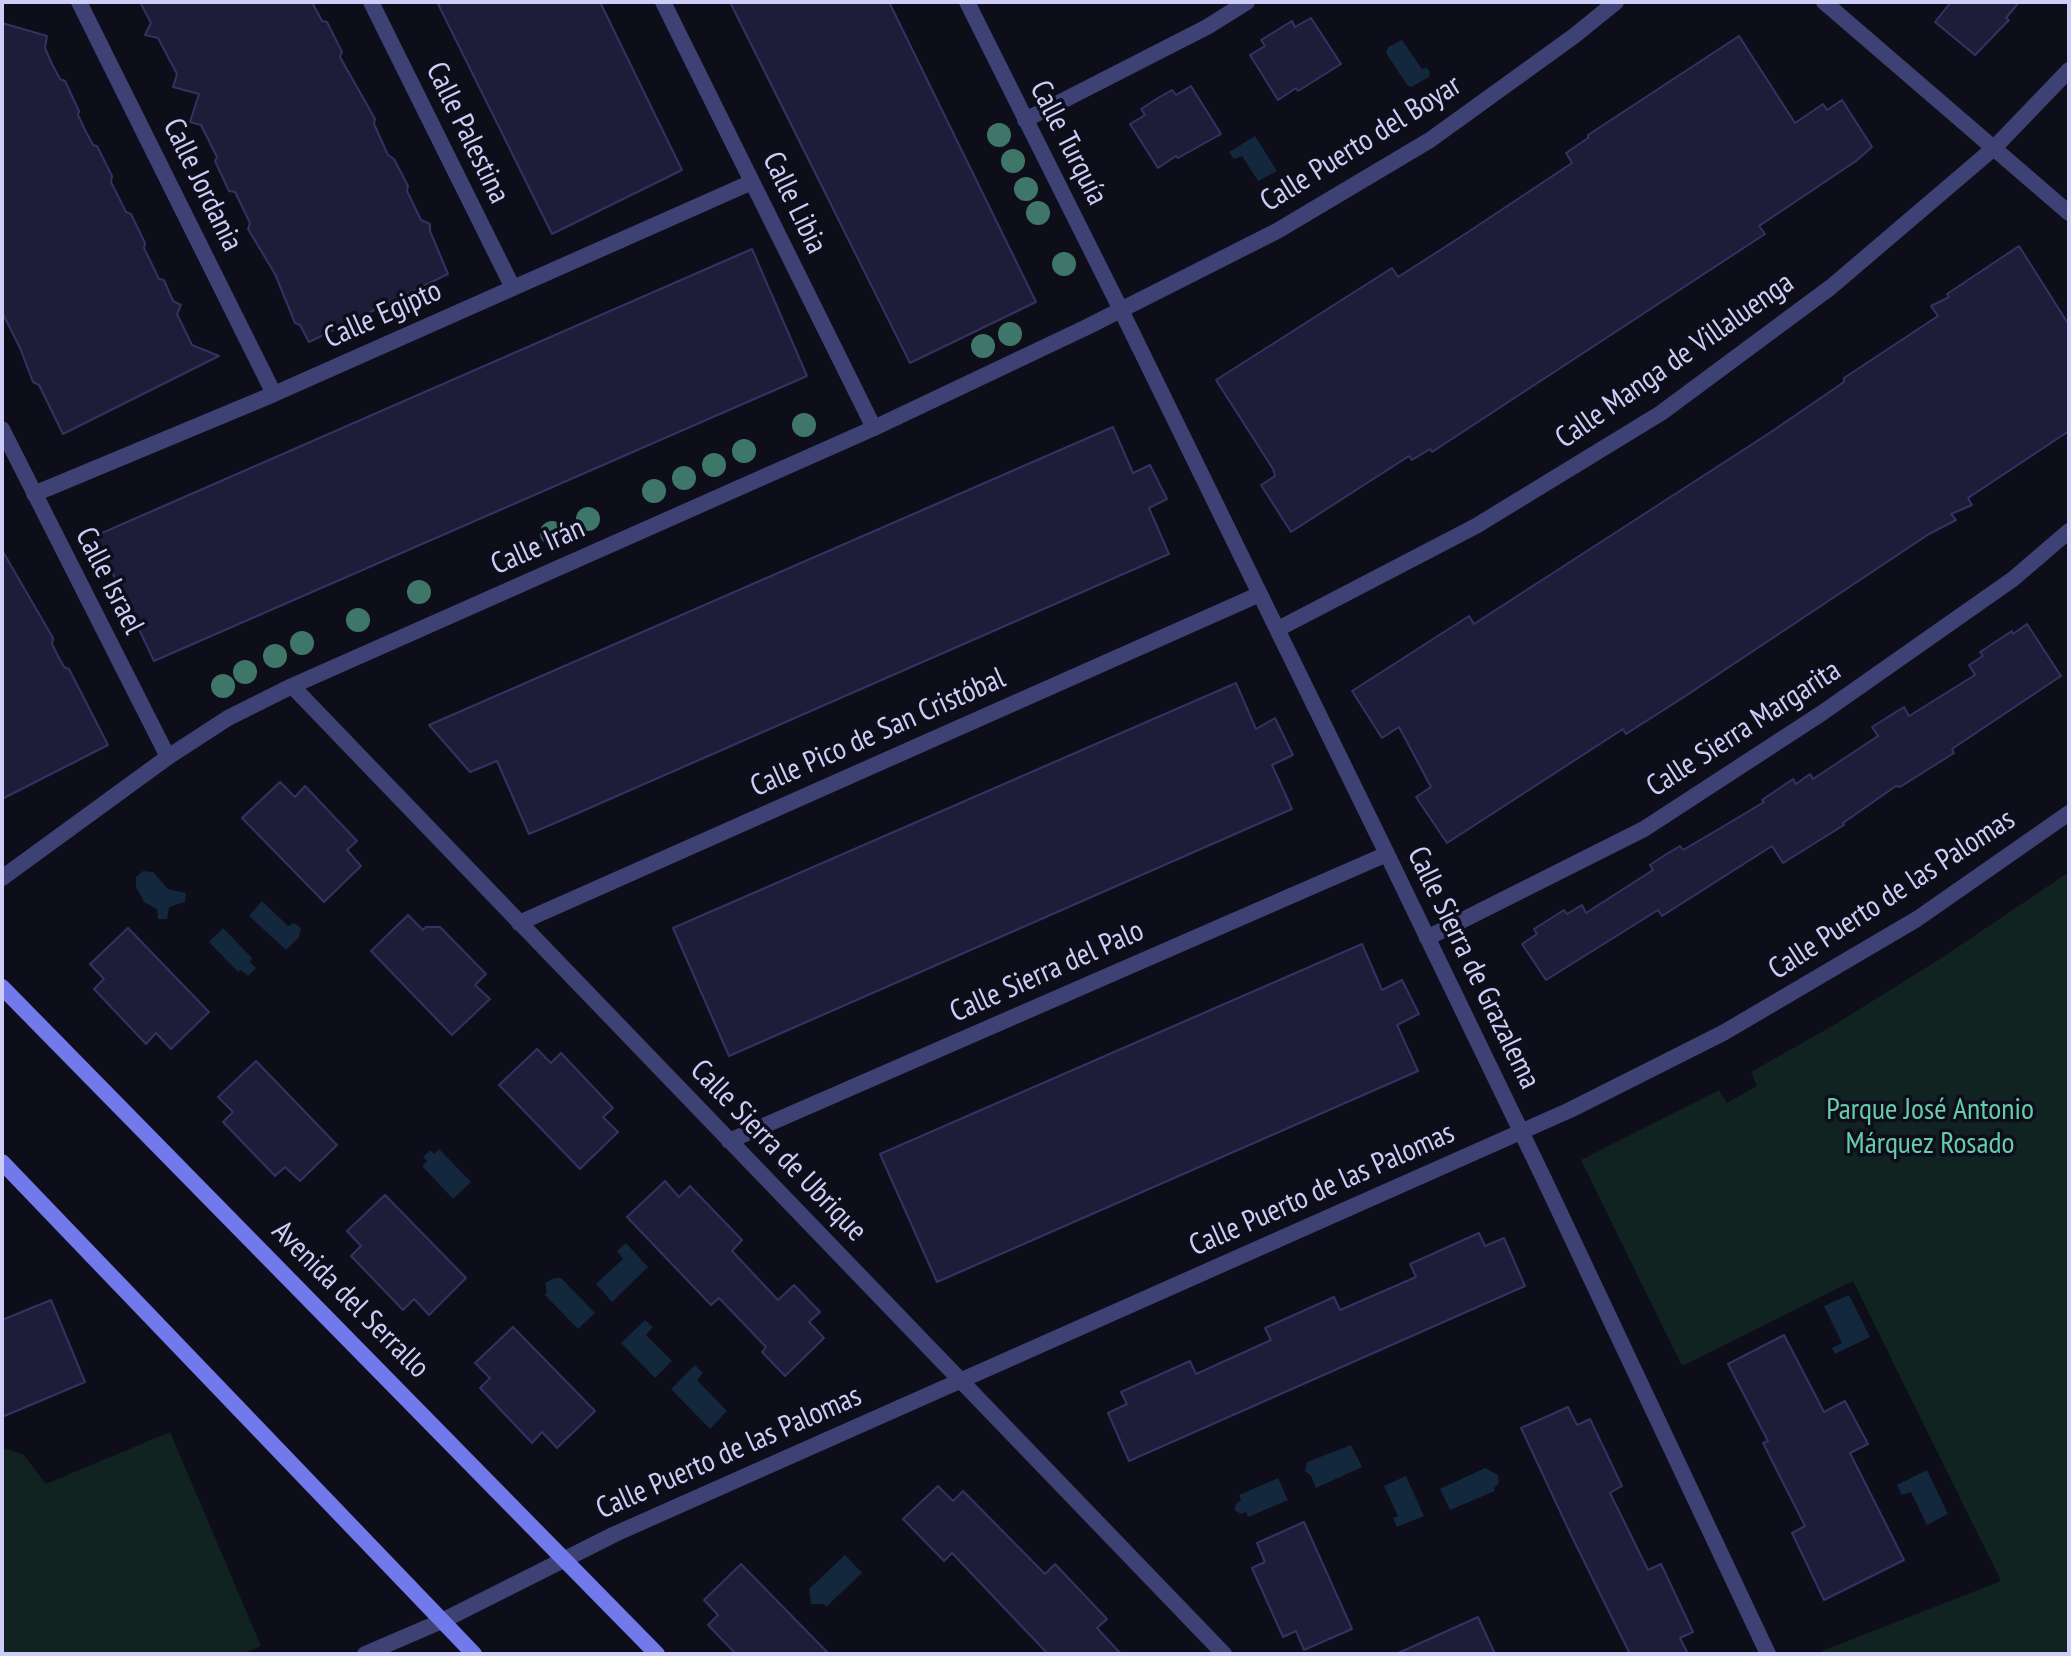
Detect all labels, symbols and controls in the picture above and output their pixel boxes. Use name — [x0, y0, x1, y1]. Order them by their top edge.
street label: Calle Palestina — [417, 57, 517, 209]
street label: Calle Puerto del Boyar — [1254, 68, 1468, 220]
street label: Calle Turquía — [1021, 75, 1115, 211]
street label: Calle Jordania — [154, 113, 250, 257]
street label: Calle Libia — [754, 146, 834, 260]
street label: Calle Manga de Villaluenga — [1549, 265, 1801, 457]
street label: Calle Egipto — [319, 273, 447, 357]
street label: Calle Irán — [486, 511, 590, 583]
street label: Calle Israel — [67, 522, 151, 640]
street label: Calle Sierra Margarita — [1640, 653, 1848, 805]
street label: Calle Pico de San Cristóbal — [745, 661, 1011, 805]
street label: Calle Puerto de las Palomas — [1762, 802, 2022, 988]
street label: Calle Sierra de Grazalema — [1399, 841, 1547, 1095]
street label: Calle Sierra del Palo — [945, 913, 1149, 1031]
street label: Calle Sierra de Ubrique — [682, 1053, 874, 1249]
park label: Parque José Antonio Márquez Rosado — [1826, 1092, 2034, 1162]
street label: Calle Puerto de las Palomas — [1184, 1115, 1460, 1265]
street label: Avenida del Serrallo — [264, 1214, 436, 1386]
street label: Calle Puerto de las Palomas — [591, 1378, 867, 1528]

